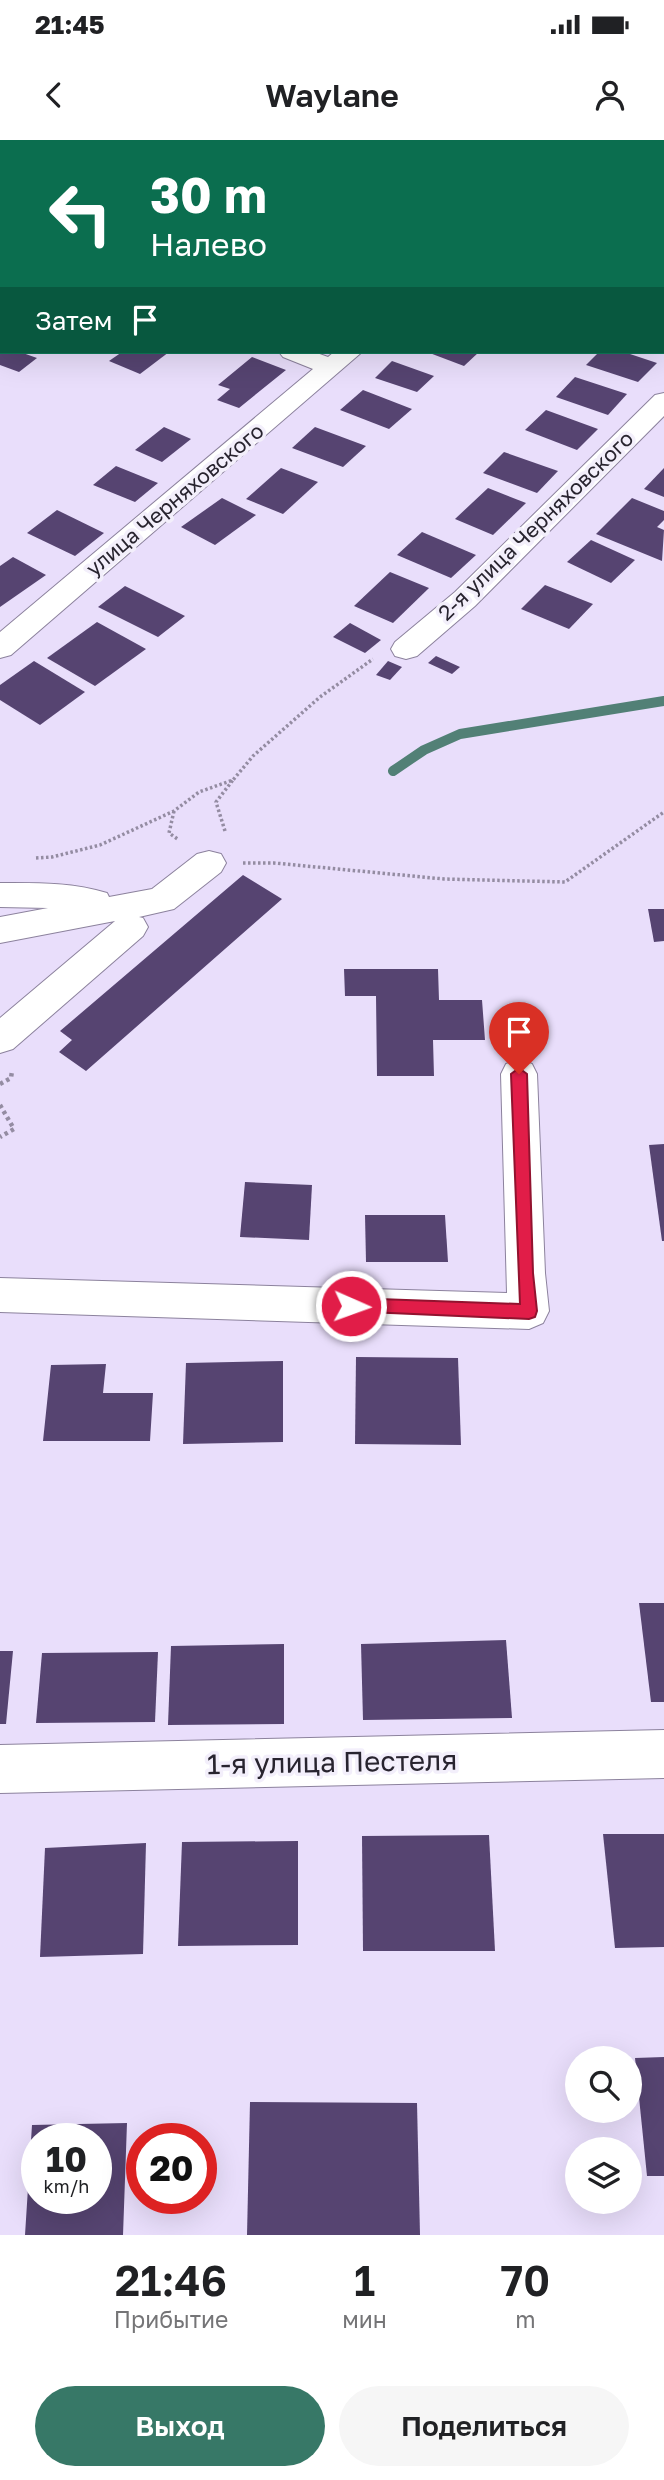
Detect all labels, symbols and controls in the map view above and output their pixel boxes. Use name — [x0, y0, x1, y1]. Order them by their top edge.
text: 21:45 — [35, 9, 105, 40]
icon: back — [35, 76, 73, 114]
text: Waylane — [265, 76, 399, 114]
icon: person — [591, 76, 629, 114]
text: 30 m — [150, 165, 267, 224]
icon: left — [35, 168, 126, 259]
text: Налево — [150, 225, 267, 263]
icon: arrive — [126, 301, 164, 339]
text: Затем — [35, 305, 112, 336]
street label: улица Черняховского — [80, 417, 269, 581]
street label: 2-я улица Черняховского — [432, 425, 638, 625]
pin — [489, 1002, 549, 1074]
icon: arrive — [500, 1013, 538, 1051]
position arrow — [314, 1269, 388, 1343]
street label: 1-я улица Пестеля — [206, 1743, 457, 1780]
map controls — [565, 2046, 642, 2214]
button: search — [565, 2046, 642, 2123]
speed limit sign: 20 — [126, 2123, 217, 2214]
button: layers — [565, 2137, 642, 2214]
text: 10 — [46, 2138, 87, 2180]
text: km/h — [44, 2175, 89, 2197]
text: 21:46 — [115, 2255, 227, 2305]
text: 1 — [354, 2255, 375, 2305]
text: 70 — [501, 2255, 550, 2305]
text: Прибытие — [114, 2305, 228, 2333]
text: мин — [342, 2305, 387, 2333]
text: m — [515, 2305, 536, 2333]
button: Выход — [35, 2386, 325, 2466]
button: Поделиться — [339, 2386, 629, 2466]

